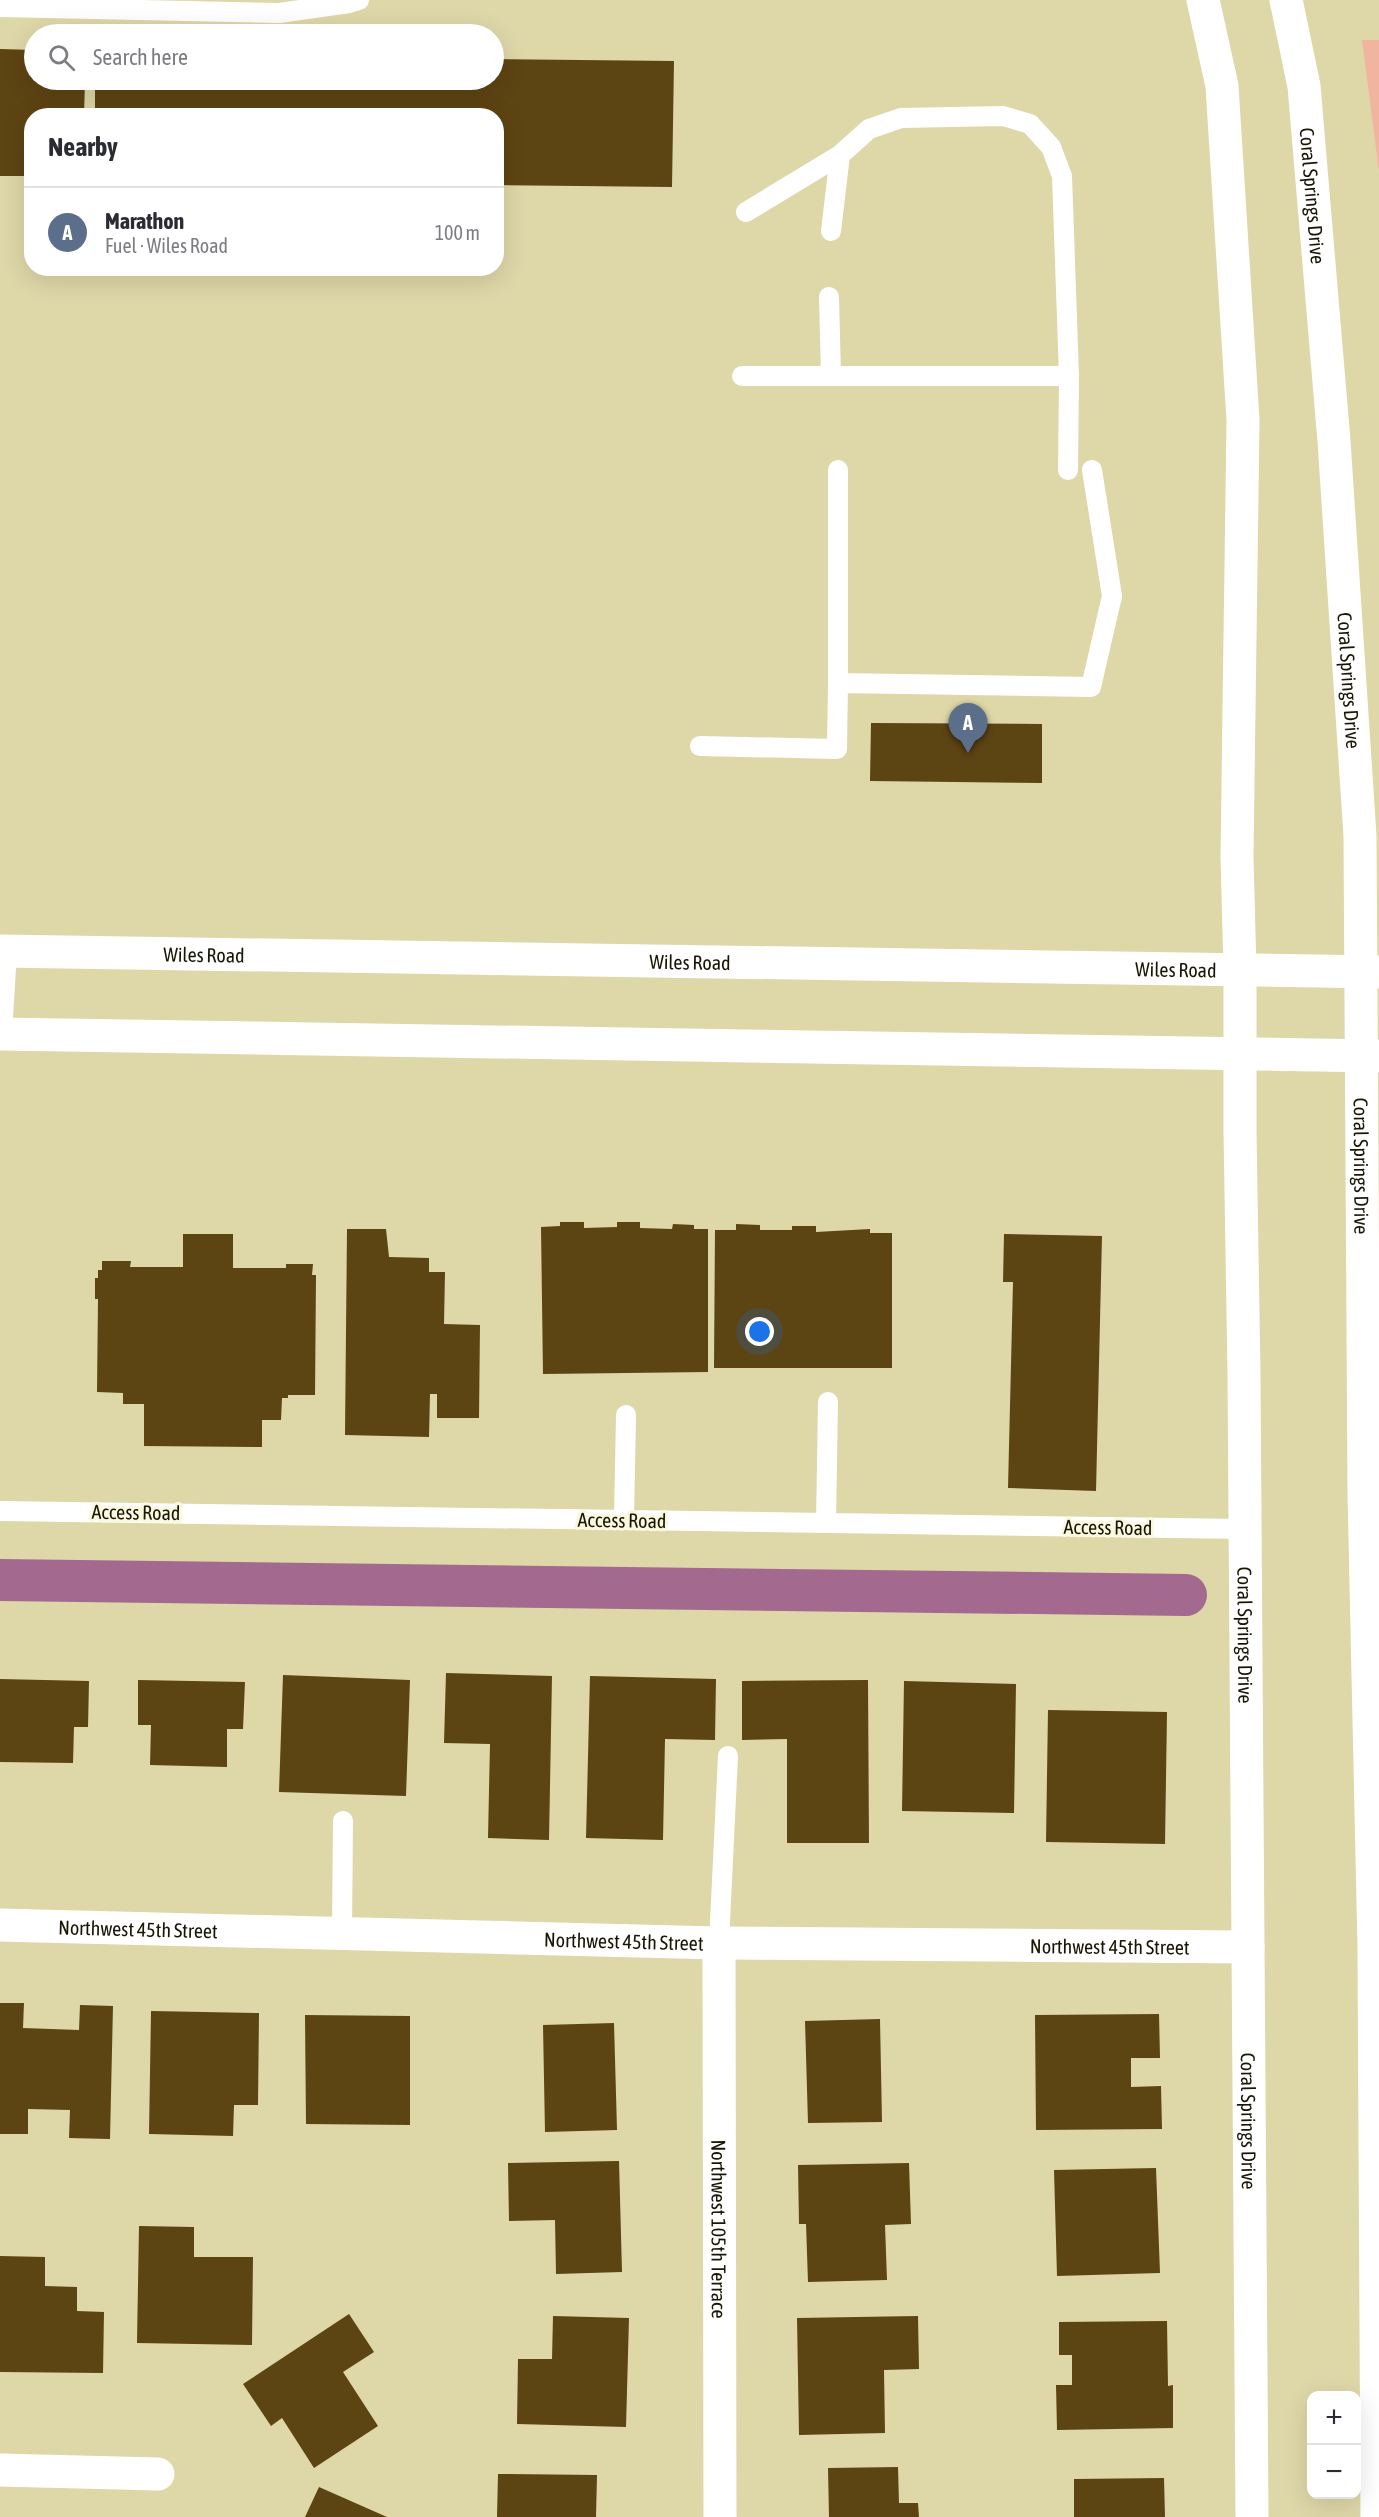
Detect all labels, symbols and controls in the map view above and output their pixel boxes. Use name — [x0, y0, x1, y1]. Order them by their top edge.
search box — [24, 24, 504, 90]
icon: search — [45, 41, 78, 74]
text: Search here — [93, 44, 188, 70]
street label: Coral Springs Drive — [1296, 127, 1330, 265]
text: Nearby — [48, 132, 118, 162]
text: Marathon — [105, 208, 184, 234]
text: A — [63, 221, 72, 244]
text: 100 m — [435, 221, 480, 244]
text: Fuel · Wiles Road — [105, 234, 228, 257]
street label: Coral Springs Drive — [1334, 611, 1366, 749]
pin: A — [948, 704, 988, 753]
street label: Wiles Road — [163, 942, 245, 966]
street label: Wiles Road — [649, 949, 731, 974]
street label: Wiles Road — [1135, 957, 1217, 981]
street label: Coral Springs Drive — [1350, 1098, 1374, 1234]
your location — [745, 1317, 774, 1346]
street label: Access Road — [91, 1500, 181, 1524]
street label: Access Road — [577, 1508, 667, 1532]
street label: Access Road — [1063, 1515, 1153, 1539]
street label: Coral Springs Drive — [1234, 1567, 1258, 1704]
street label: Northwest 45th Street — [58, 1915, 218, 1942]
street label: Northwest 45th Street — [544, 1927, 704, 1954]
street label: Northwest 45th Street — [1030, 1934, 1190, 1958]
street label: Coral Springs Drive — [1237, 2053, 1261, 2190]
street label: Northwest 105th Terrace — [708, 2139, 731, 2319]
map controls — [1307, 2391, 1361, 2499]
button: + — [1307, 2391, 1361, 2445]
button: − — [1307, 2445, 1361, 2499]

